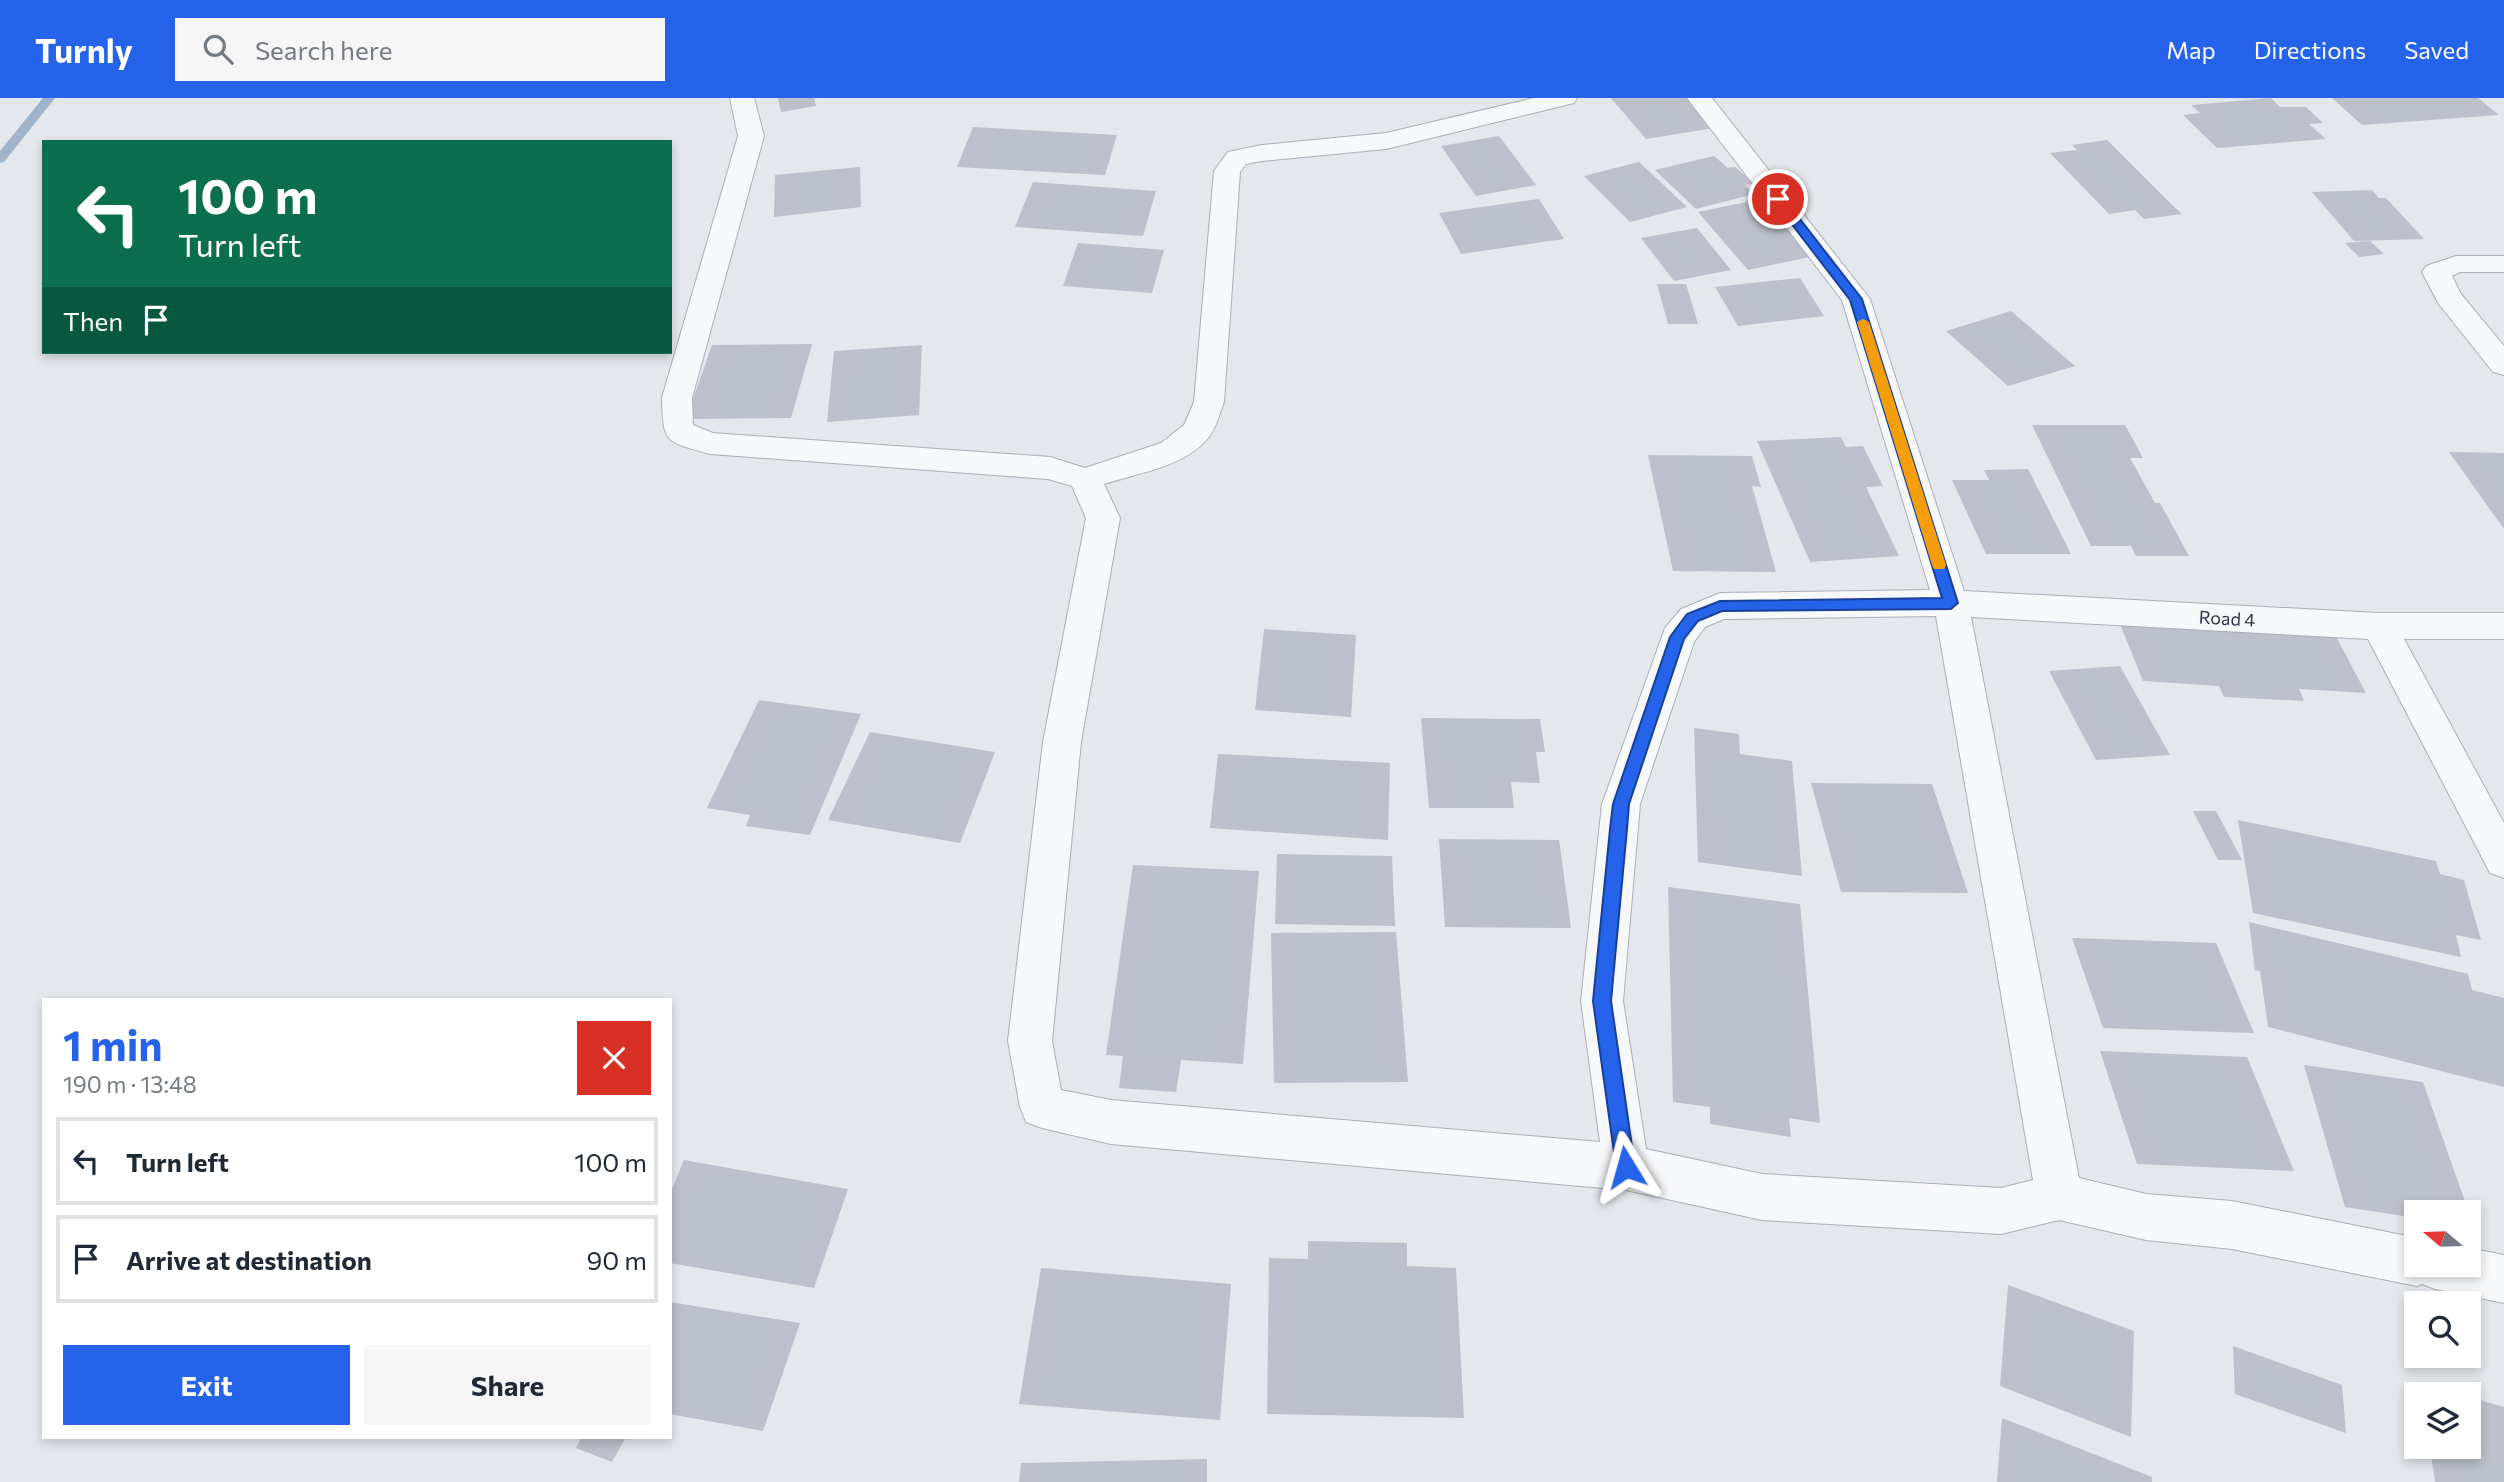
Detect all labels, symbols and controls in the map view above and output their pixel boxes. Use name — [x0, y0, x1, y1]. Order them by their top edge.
search box — [175, 18, 665, 81]
text: Turnly — [35, 29, 133, 70]
icon: search — [199, 30, 237, 68]
text: Search here — [255, 34, 392, 65]
text: Map — [2166, 35, 2216, 64]
text: Directions — [2254, 35, 2366, 64]
text: Saved — [2404, 35, 2469, 64]
text: 100 m — [178, 164, 317, 224]
icon: left — [63, 168, 154, 259]
pin — [1748, 169, 1808, 229]
icon: arrive — [1759, 180, 1797, 218]
text: Turn left — [178, 224, 302, 264]
icon: arrive — [137, 301, 175, 339]
text: Then — [63, 305, 123, 336]
street label: Road 4 — [2198, 606, 2256, 630]
text: 1 min — [63, 1018, 163, 1070]
button: close — [577, 1021, 651, 1095]
text: 190 m · 13:48 — [63, 1070, 197, 1098]
position arrow — [1589, 1130, 1663, 1204]
icon: left — [67, 1142, 105, 1180]
text: Turn left — [126, 1146, 229, 1177]
text: 100 m — [574, 1146, 647, 1177]
north arrow — [2404, 1200, 2482, 1278]
map controls — [2404, 1200, 2481, 1459]
icon: arrive — [67, 1240, 105, 1278]
text: Arrive at destination — [126, 1244, 372, 1275]
text: 90 m — [587, 1244, 647, 1275]
button: search — [2404, 1291, 2481, 1368]
button: Exit — [63, 1345, 350, 1425]
button: Share — [364, 1345, 651, 1425]
button: layers — [2404, 1382, 2481, 1459]

